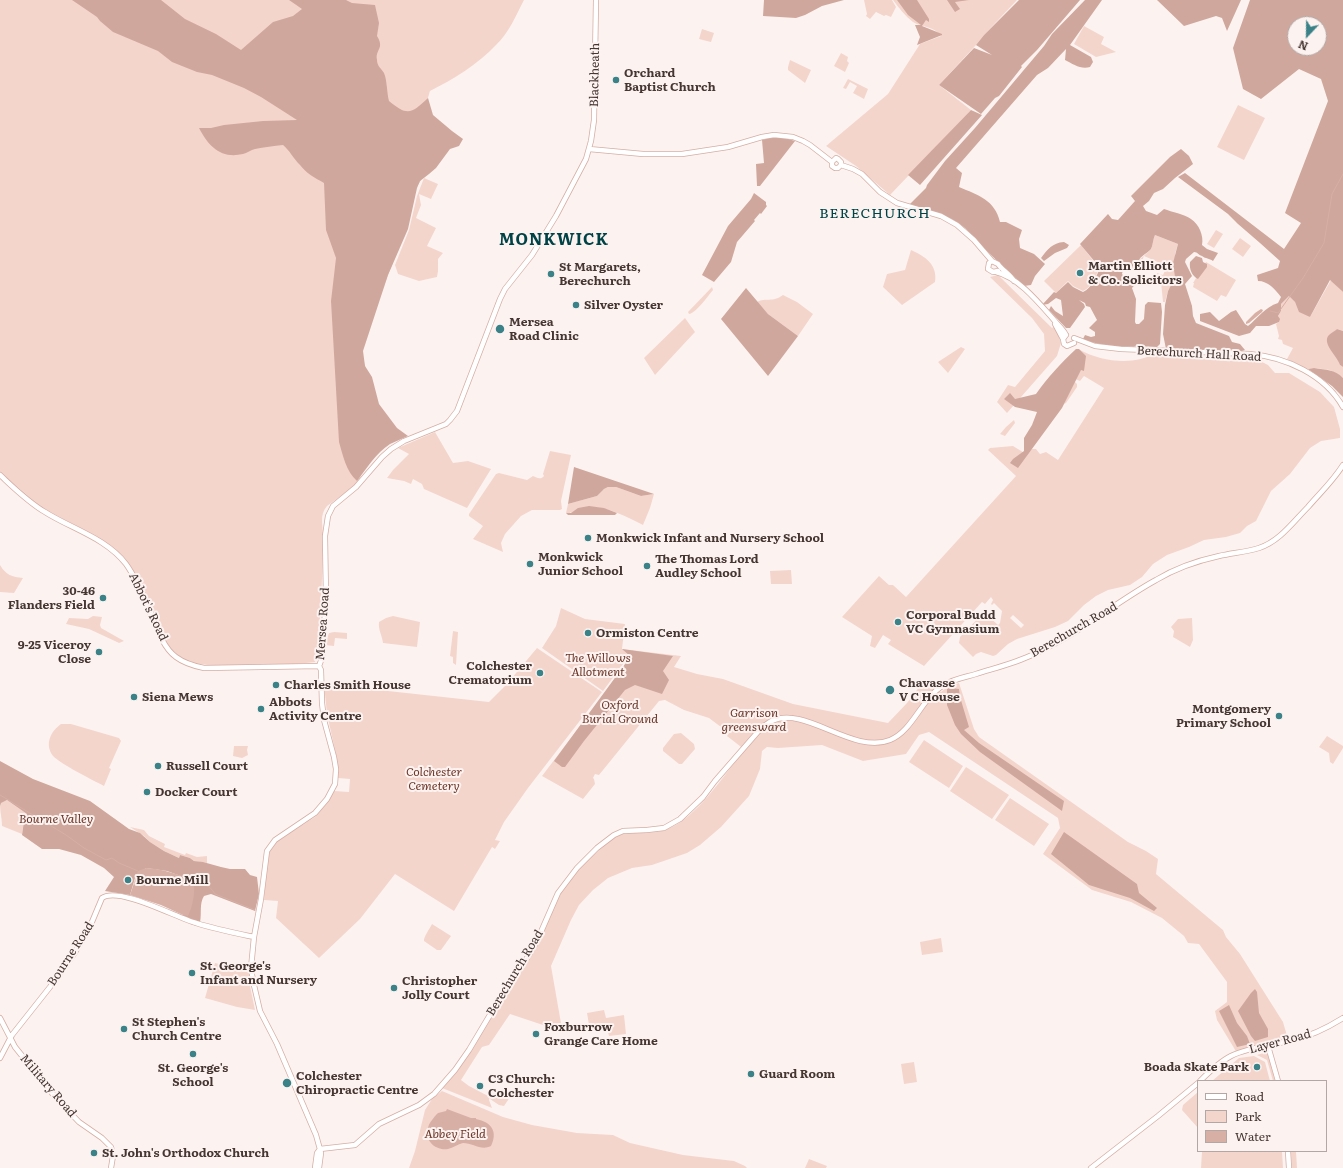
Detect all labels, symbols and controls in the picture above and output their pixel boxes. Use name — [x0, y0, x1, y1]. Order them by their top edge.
north arrow — [1287, 16, 1327, 56]
text: N — [1296, 37, 1310, 55]
street label: Blackheath — [587, 43, 603, 107]
place label: Orchard Baptist Church — [624, 66, 716, 94]
marker: Orchard Baptist Church — [611, 75, 621, 85]
district label: BERECHURCH — [819, 206, 931, 222]
district label: MONKWICK — [499, 230, 609, 250]
place label: Martin Elliott & Co. Solicitors — [1088, 259, 1182, 287]
place label: St Margarets, Berechurch — [559, 260, 641, 288]
marker: Martin Elliott & Co. Solicitors — [1075, 268, 1085, 278]
marker: St Margarets, Berechurch — [546, 269, 556, 279]
place label: Silver Oyster — [584, 298, 663, 312]
marker: Silver Oyster — [571, 300, 581, 310]
place label: Mersea Road Clinic — [509, 315, 579, 343]
marker: Mersea Road Clinic — [494, 323, 506, 335]
street label: Berechurch Hall Road — [1136, 344, 1262, 364]
place label: Monkwick Infant and Nursery School — [596, 531, 824, 545]
marker: Monkwick Infant and Nursery School — [583, 533, 593, 543]
place label: Monkwick Junior School — [538, 550, 623, 578]
place label: The Thomas Lord Audley School — [655, 552, 759, 580]
marker: Monkwick Junior School — [525, 559, 535, 569]
marker: The Thomas Lord Audley School — [642, 561, 652, 571]
street label: Abbot's Road — [125, 571, 171, 643]
place label: 30-46 Flanders Field — [8, 584, 95, 612]
street label: Mersea Road — [313, 587, 333, 661]
marker: 30-46 Flanders Field — [98, 593, 108, 603]
street label: Berechurch Road — [1028, 599, 1120, 661]
place label: Corporal Budd VC Gymnasium — [906, 608, 999, 636]
marker: Corporal Budd VC Gymnasium — [893, 617, 903, 627]
place label: Ormiston Centre — [596, 626, 699, 640]
marker: Ormiston Centre — [583, 628, 593, 638]
place label: 9-25 Viceroy Close — [18, 638, 91, 666]
marker: 9-25 Viceroy Close — [94, 647, 104, 657]
park label: The Willows Allotment — [565, 651, 631, 679]
place label: Colchester Crematorium — [449, 659, 532, 687]
marker: Colchester Crematorium — [535, 668, 545, 678]
place label: Chavasse V C House — [899, 676, 960, 704]
place label: Charles Smith House — [284, 678, 411, 692]
marker: Charles Smith House — [271, 680, 281, 690]
marker: Chavasse V C House — [884, 684, 896, 696]
place label: Siena Mews — [142, 690, 213, 704]
marker: Siena Mews — [129, 692, 139, 702]
place label: Abbots Activity Centre — [269, 695, 362, 723]
park label: Oxford Burial Ground — [582, 698, 658, 726]
place label: Montgomery Primary School — [1176, 702, 1271, 730]
marker: Abbots Activity Centre — [256, 704, 266, 714]
park label: Garrison greensward — [722, 706, 786, 734]
marker: Montgomery Primary School — [1274, 711, 1284, 721]
place label: Russell Court — [166, 759, 248, 773]
marker: Russell Court — [153, 761, 163, 771]
park label: Colchester Cemetery — [406, 765, 462, 793]
place label: Docker Court — [155, 785, 237, 799]
marker: Docker Court — [142, 787, 152, 797]
park label: Bourne Valley — [19, 812, 93, 826]
place label: Bourne Mill — [136, 873, 209, 887]
marker: Bourne Mill — [123, 875, 133, 885]
street label: Bourne Road — [45, 919, 97, 989]
street label: Berechurch Road — [484, 927, 546, 1019]
place label: St. George's Infant and Nursery — [200, 959, 317, 987]
marker: St. George's Infant and Nursery — [187, 968, 197, 978]
place label: Christopher Jolly Court — [402, 974, 477, 1002]
marker: Christopher Jolly Court — [389, 983, 399, 993]
place label: St Stephen's Church Centre — [132, 1015, 221, 1043]
place label: Foxburrow Grange Care Home — [544, 1020, 658, 1048]
marker: St Stephen's Church Centre — [119, 1024, 129, 1034]
street label: Layer Road — [1248, 1027, 1312, 1057]
marker: Foxburrow Grange Care Home — [531, 1029, 541, 1039]
marker: St. George's School — [188, 1049, 198, 1059]
street label: Military Road — [17, 1052, 79, 1120]
place label: Boada Skate Park — [1144, 1060, 1249, 1074]
place label: St. George's School — [158, 1061, 228, 1089]
marker: Boada Skate Park — [1252, 1062, 1262, 1072]
place label: Guard Room — [759, 1067, 835, 1081]
place label: Colchester Chiropractic Centre — [296, 1069, 418, 1097]
marker: Guard Room — [746, 1069, 756, 1079]
place label: C3 Church: Colchester — [488, 1072, 555, 1100]
marker: Colchester Chiropractic Centre — [281, 1077, 293, 1089]
legend — [1197, 1080, 1327, 1152]
marker: C3 Church: Colchester — [475, 1081, 485, 1091]
text: Road — [1235, 1087, 1264, 1105]
text: Park — [1235, 1107, 1261, 1125]
park label: Abbey Field — [424, 1127, 486, 1141]
text: Water — [1235, 1127, 1271, 1145]
place label: St. John's Orthodox Church — [102, 1146, 269, 1160]
marker: St. John's Orthodox Church — [89, 1148, 99, 1158]

